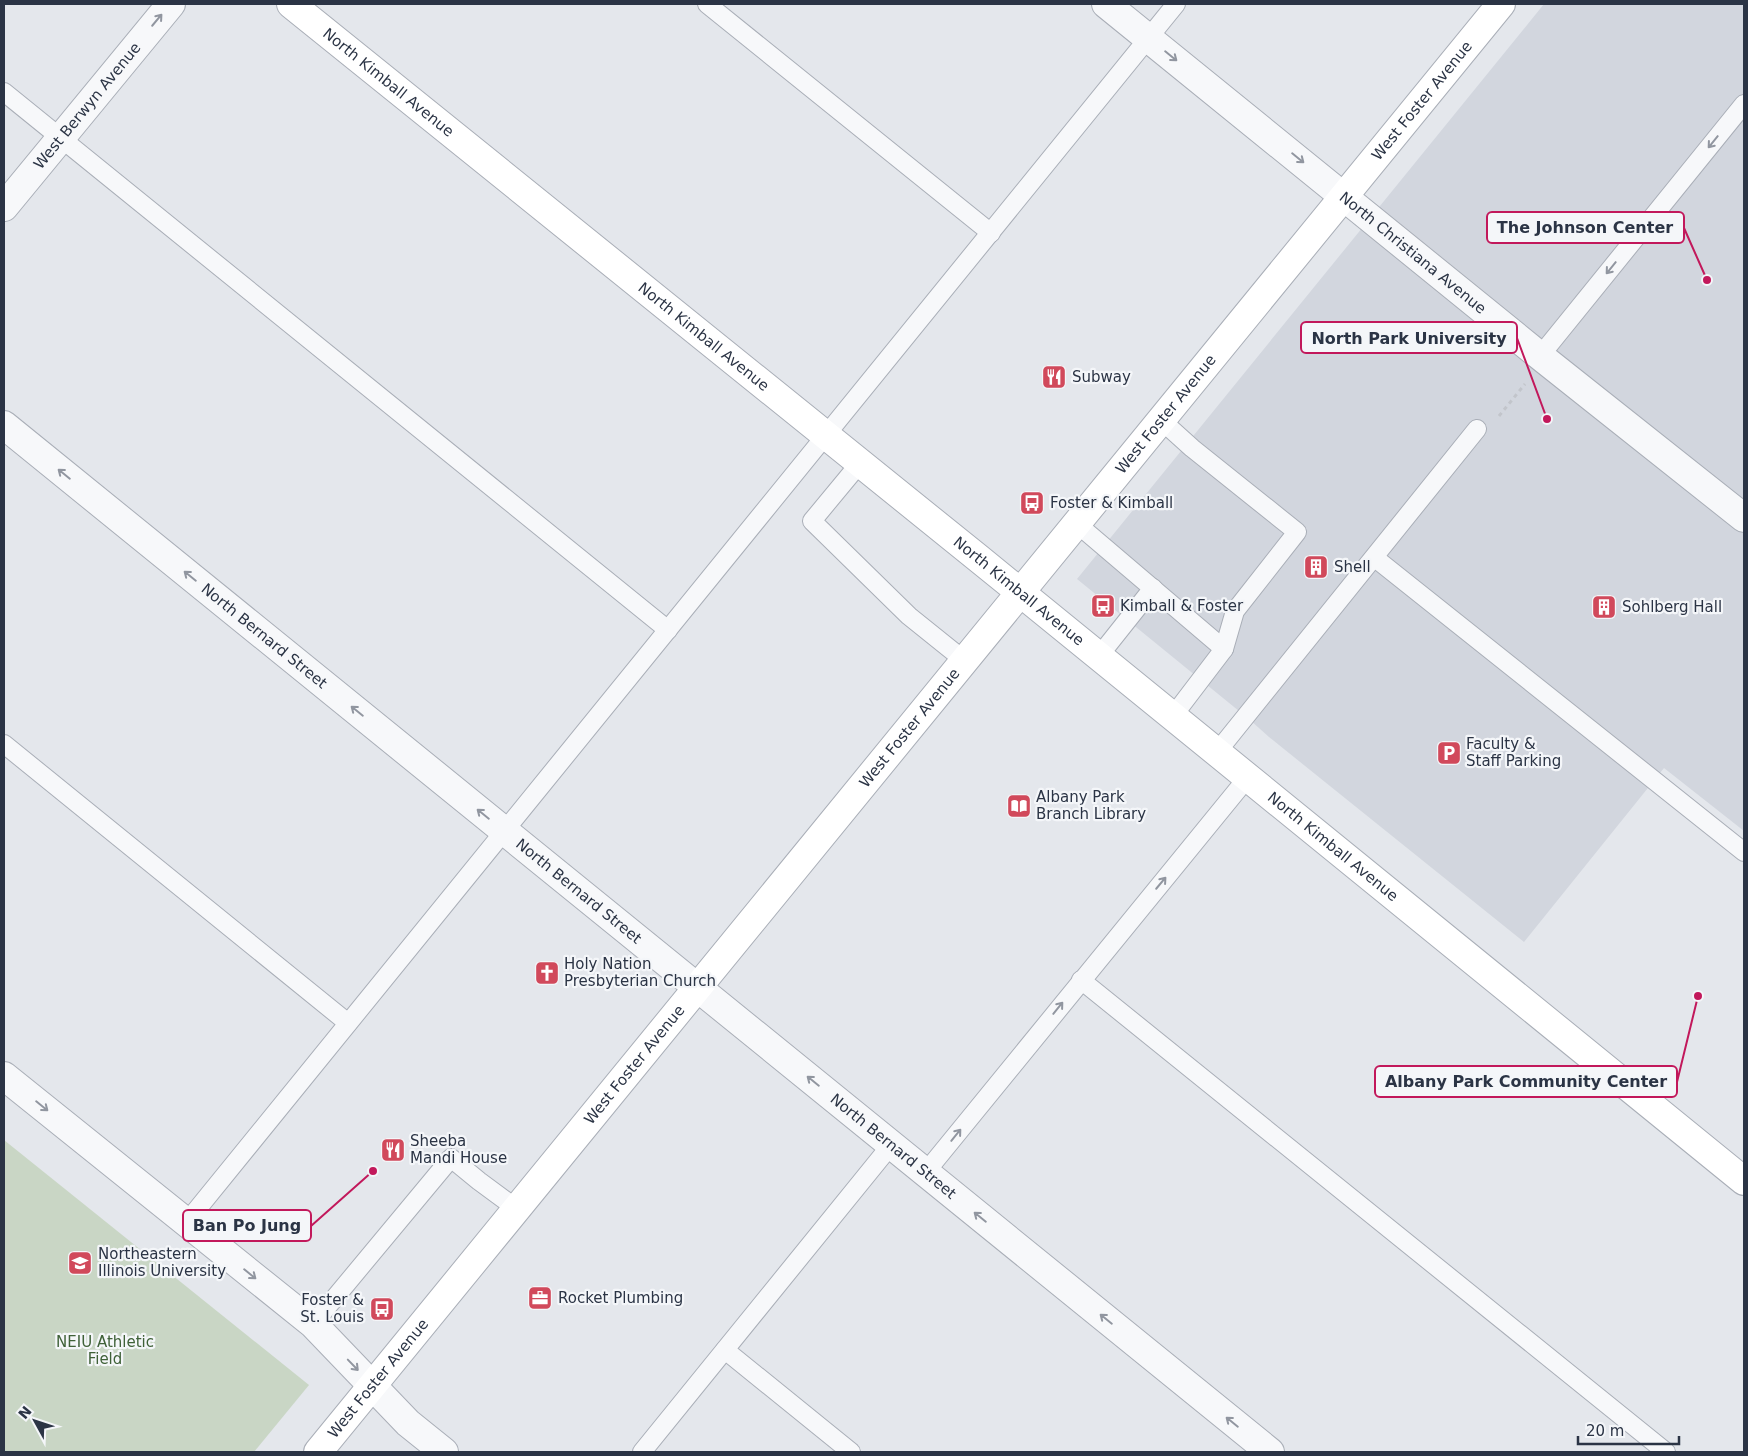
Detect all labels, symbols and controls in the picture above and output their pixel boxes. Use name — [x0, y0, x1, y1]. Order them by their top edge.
one-way arrow — [151, 14, 162, 27]
street label: North Kimball Avenue — [319, 24, 457, 141]
street label: West Foster Avenue — [1368, 37, 1476, 164]
street label: West Berwyn Avenue — [30, 39, 145, 173]
one-way arrow — [1164, 51, 1177, 62]
one-way arrow — [1708, 135, 1719, 148]
one-way arrow — [1291, 153, 1304, 164]
street label: North Christiana Avenue — [1336, 188, 1490, 318]
callout: The Johnson Center — [1487, 212, 1684, 243]
text: The Johnson Center — [1497, 218, 1673, 237]
one-way arrow — [1605, 262, 1616, 275]
street label: North Kimball Avenue — [634, 279, 773, 395]
callout: North Park University — [1301, 322, 1517, 353]
text: North Park University — [1311, 329, 1507, 348]
street label: West Foster Avenue — [1112, 351, 1220, 478]
restaurant icon: Subway — [1041, 364, 1067, 390]
place label: Subway — [1072, 368, 1131, 386]
one-way arrow — [57, 468, 70, 479]
bus stop icon: Foster & Kimball — [1019, 490, 1045, 516]
place label: Foster & Kimball — [1050, 494, 1173, 512]
street label: North Kimball Avenue — [950, 533, 1088, 650]
building icon: Shell — [1303, 554, 1329, 580]
place label: Shell — [1334, 558, 1371, 576]
one-way arrow — [184, 570, 197, 581]
street label: North Bernard Street — [198, 580, 331, 692]
bus stop icon: Kimball & Foster — [1090, 593, 1116, 619]
building icon: Sohlberg Hall — [1591, 594, 1617, 620]
place label: Kimball & Foster — [1120, 597, 1244, 615]
place label: Sohlberg Hall — [1622, 598, 1722, 616]
street label: West Foster Avenue — [856, 665, 964, 791]
one-way arrow — [351, 706, 364, 717]
place label: Faculty & Staff Parking — [1466, 735, 1561, 770]
parking icon: Faculty & Staff Parking — [1436, 740, 1462, 766]
place label: Albany Park Branch Library — [1036, 788, 1146, 823]
street label: North Kimball Avenue — [1264, 788, 1402, 905]
library icon: Albany Park Branch Library — [1006, 793, 1032, 819]
one-way arrow — [477, 808, 490, 819]
street label: North Bernard Street — [512, 835, 645, 948]
one-way arrow — [1156, 876, 1167, 889]
place label: Holy Nation Presbyterian Church — [564, 955, 716, 990]
church icon: Holy Nation Presbyterian Church — [534, 960, 560, 986]
street label: West Foster Avenue — [580, 1002, 688, 1128]
one-way arrow — [1053, 1002, 1064, 1015]
callout: Albany Park Community Center — [1375, 1066, 1677, 1097]
text: Albany Park Community Center — [1385, 1072, 1667, 1091]
one-way arrow — [807, 1075, 820, 1086]
street label: North Bernard Street — [827, 1090, 960, 1203]
one-way arrow — [35, 1101, 48, 1112]
one-way arrow — [951, 1129, 962, 1142]
place label: Sheeba Mandi House — [410, 1132, 507, 1167]
restaurant icon: Sheeba Mandi House — [380, 1137, 406, 1163]
callout: Ban Po Jung — [183, 1210, 311, 1241]
one-way arrow — [973, 1211, 986, 1222]
text: Ban Po Jung — [193, 1216, 301, 1235]
place label: Northeastern Illinois University — [98, 1245, 226, 1280]
school or university icon: Northeastern Illinois University — [67, 1250, 93, 1276]
one-way arrow — [243, 1268, 256, 1279]
office icon: Rocket Plumbing — [527, 1285, 553, 1311]
place label: Rocket Plumbing — [558, 1289, 683, 1307]
place label: Foster & St. Louis — [300, 1291, 364, 1326]
bus stop icon: Foster & St. Louis — [369, 1296, 395, 1322]
one-way arrow — [1099, 1314, 1112, 1325]
street label: West Foster Avenue — [324, 1315, 432, 1442]
park label: NEIU Athletic Field — [56, 1333, 154, 1368]
one-way arrow — [347, 1359, 359, 1372]
north arrow — [10, 1396, 60, 1446]
text: N — [15, 1403, 35, 1422]
scale bar — [1578, 1414, 1679, 1446]
one-way arrow — [1226, 1416, 1239, 1427]
text: 20 m — [1586, 1422, 1624, 1440]

